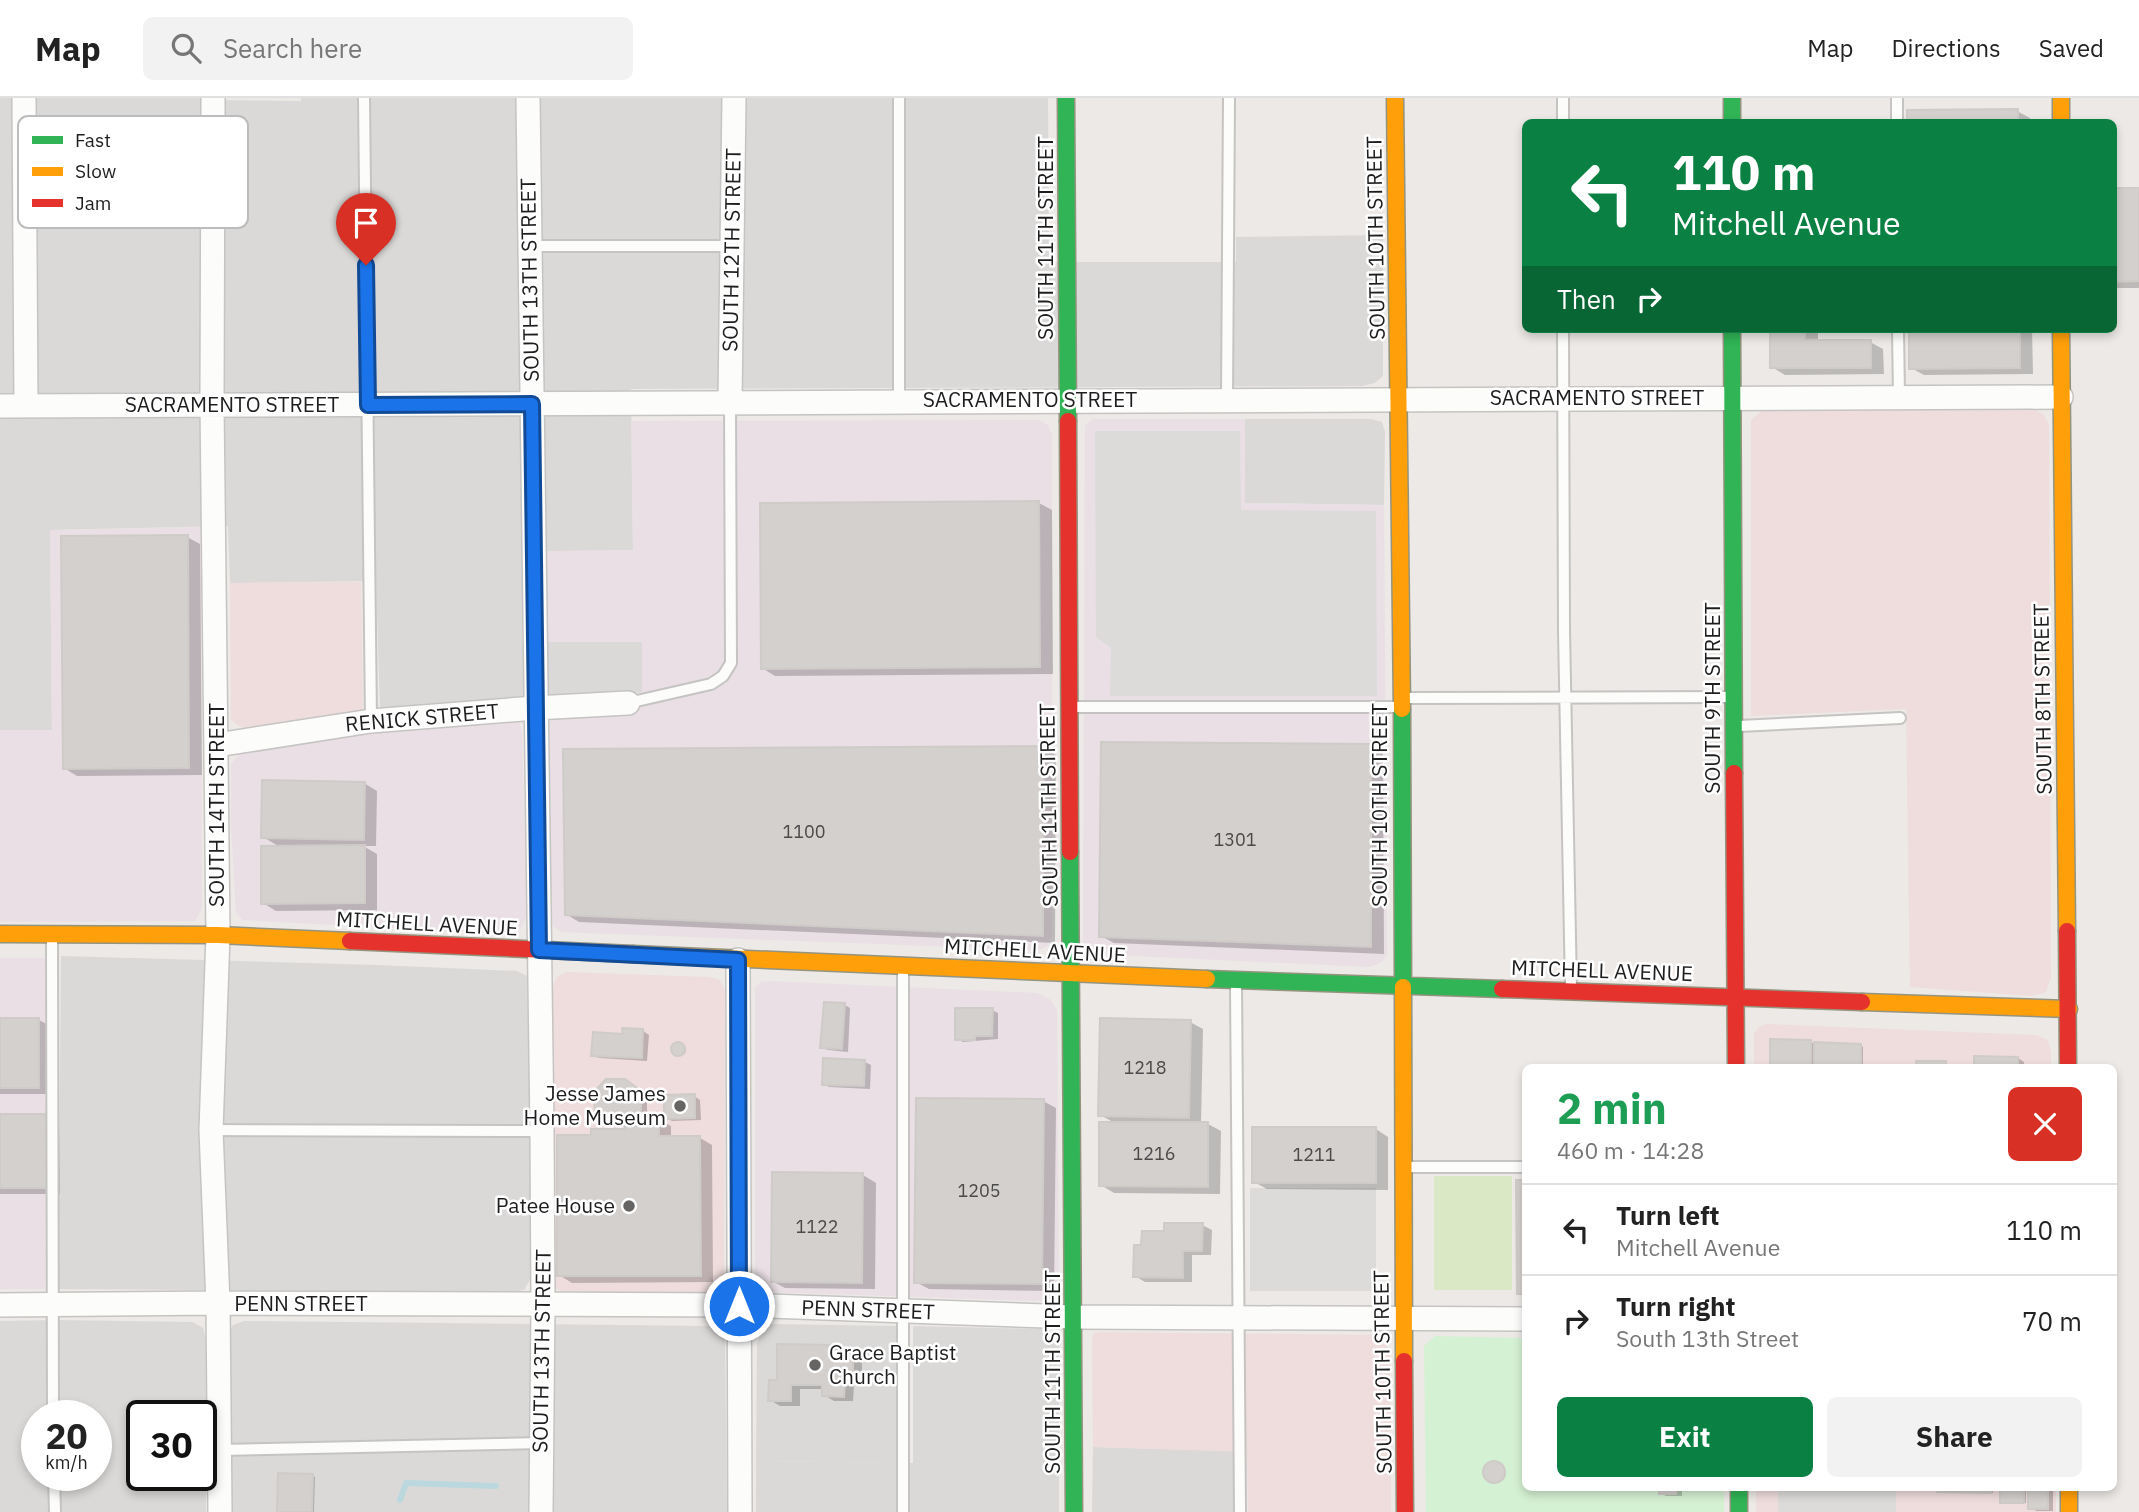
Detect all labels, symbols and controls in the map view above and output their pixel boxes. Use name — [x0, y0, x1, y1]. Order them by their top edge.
search box — [143, 17, 633, 80]
text: Map — [35, 27, 101, 70]
icon: search — [167, 29, 205, 67]
text: Search here — [223, 31, 362, 65]
text: Map — [1807, 32, 1853, 64]
text: Directions — [1891, 32, 2001, 64]
text: Saved — [2039, 32, 2104, 64]
legend — [18, 116, 248, 228]
text: Fast — [75, 128, 111, 152]
street label: SOUTH 11TH STREET — [1031, 136, 1059, 340]
street label: SOUTH 10TH STREET — [1359, 136, 1391, 340]
text: 110 m — [1672, 140, 1816, 203]
icon: left — [1557, 147, 1648, 238]
street label: SOUTH 12TH STREET — [715, 148, 747, 352]
text: Slow — [75, 159, 116, 183]
street label: SOUTH 13TH STREET — [513, 178, 545, 382]
text: Jam — [75, 191, 111, 215]
pin — [336, 193, 396, 265]
text: Mitchell Avenue — [1672, 202, 1901, 244]
icon: arrive — [347, 204, 385, 242]
icon: right — [1630, 280, 1668, 318]
text: Then — [1557, 282, 1616, 316]
street label: SACRAMENTO STREET — [1490, 383, 1704, 411]
street label: SACRAMENTO STREET — [923, 385, 1137, 413]
street label: SACRAMENTO STREET — [125, 390, 339, 418]
street label: SOUTH 9TH STREET — [1698, 602, 1726, 794]
street label: SOUTH 8TH STREET — [2026, 603, 2058, 795]
street label: RENICK STREET — [344, 696, 500, 738]
street label: SOUTH 14TH STREET — [202, 703, 230, 907]
street label: SOUTH 11TH STREET — [1032, 703, 1064, 907]
street label: SOUTH 10TH STREET — [1365, 703, 1393, 907]
house number: 1100 — [782, 820, 826, 843]
house number: 1301 — [1213, 828, 1257, 851]
street label: MITCHELL AVENUE — [335, 904, 519, 942]
street label: MITCHELL AVENUE — [943, 931, 1127, 969]
street label: MITCHELL AVENUE — [1511, 953, 1693, 987]
house number: 1218 — [1123, 1056, 1167, 1079]
place label: Jesse James Home Museum — [524, 1079, 666, 1131]
text: 2 min — [1557, 1081, 1667, 1136]
button: close — [2008, 1087, 2082, 1161]
marker: Jesse James Home Museum — [672, 1098, 688, 1114]
text: 460 m · 14:28 — [1557, 1135, 1704, 1165]
house number: 1216 — [1132, 1142, 1176, 1165]
house number: 1211 — [1292, 1143, 1336, 1166]
house number: 1205 — [957, 1179, 1001, 1202]
place label: Patee House — [496, 1191, 615, 1219]
marker: Patee House — [621, 1198, 637, 1214]
text: Turn left — [1616, 1198, 1719, 1232]
icon: left — [1557, 1211, 1595, 1249]
text: 110 m — [2006, 1213, 2082, 1247]
house number: 1122 — [795, 1215, 839, 1238]
text: Mitchell Avenue — [1616, 1232, 1780, 1262]
street label: SOUTH 13TH STREET — [525, 1249, 557, 1453]
position arrow — [702, 1269, 776, 1343]
street label: SOUTH 11TH STREET — [1038, 1270, 1066, 1474]
street label: SOUTH 10TH STREET — [1366, 1270, 1398, 1474]
street label: PENN STREET — [234, 1289, 368, 1317]
text: Turn right — [1616, 1289, 1735, 1323]
street label: PENN STREET — [801, 1293, 935, 1325]
icon: right — [1557, 1302, 1595, 1340]
text: 70 m — [2022, 1304, 2082, 1338]
text: South 13th Street — [1616, 1323, 1799, 1353]
place label: Grace Baptist Church — [829, 1338, 956, 1390]
marker: Grace Baptist Church — [807, 1357, 823, 1373]
button: Exit — [1557, 1397, 1813, 1477]
button: Share — [1827, 1397, 2082, 1477]
speed limit sign: 30 — [126, 1400, 217, 1491]
text: 20 — [45, 1413, 88, 1459]
text: km/h — [45, 1451, 88, 1474]

